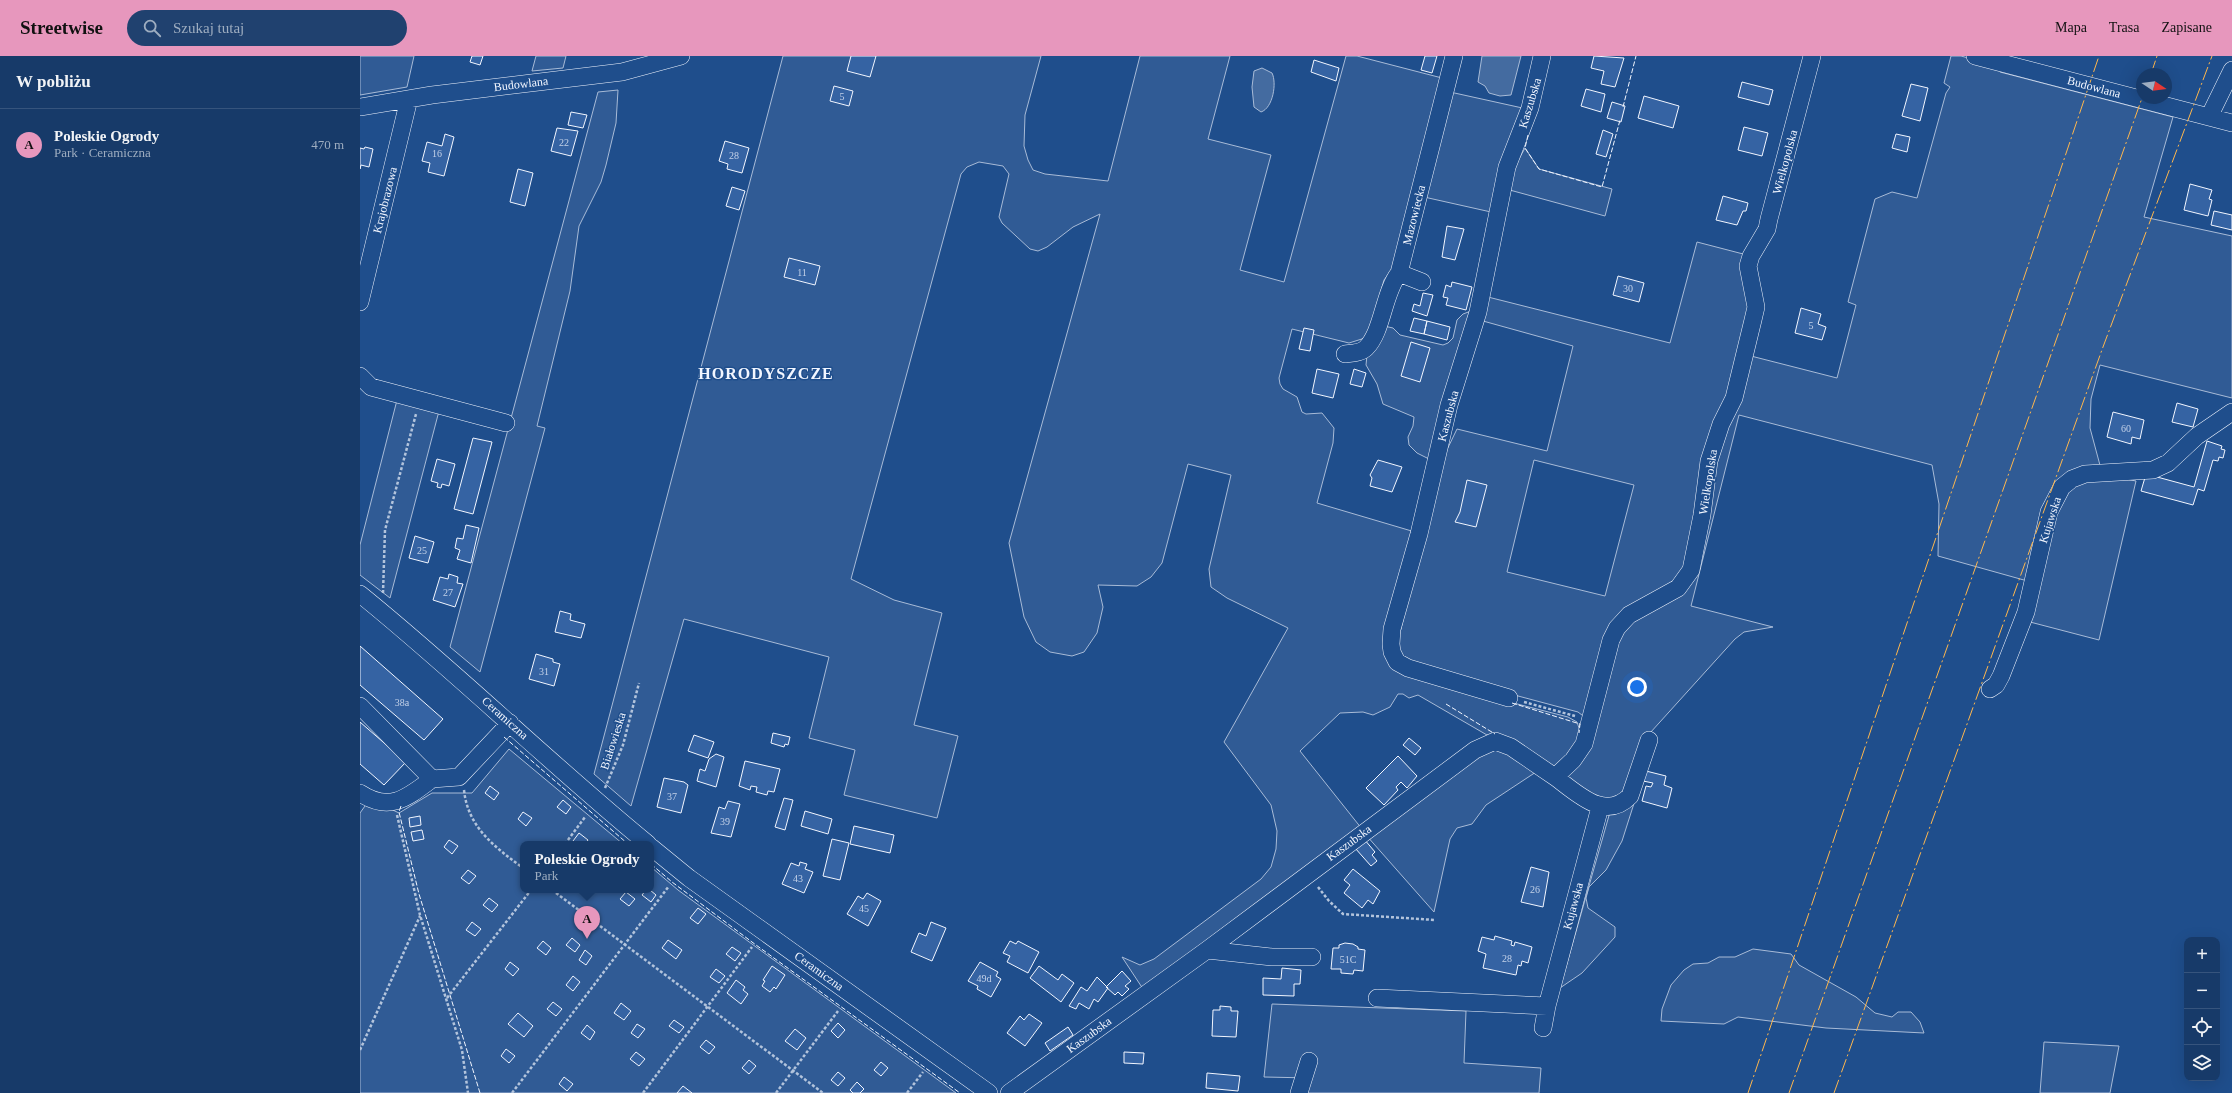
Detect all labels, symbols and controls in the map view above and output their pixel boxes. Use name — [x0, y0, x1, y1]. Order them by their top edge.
search box — [127, 10, 407, 46]
text: Streetwise — [20, 17, 103, 38]
icon: search — [141, 17, 163, 39]
text: Szukaj tutaj — [173, 20, 244, 36]
text: Mapa — [2055, 20, 2087, 35]
text: Trasa — [2109, 20, 2139, 35]
text: Zapisane — [2161, 20, 2212, 35]
north arrow — [2136, 68, 2172, 104]
text: W pobliżu — [16, 72, 91, 91]
street label: Budowlana — [2066, 73, 2123, 101]
street label: Budowlana — [493, 74, 550, 94]
street label: Kaszubska — [1516, 75, 1544, 130]
house number: 5 — [840, 91, 845, 102]
text: Poleskie Ogrody — [54, 128, 159, 144]
street label: Wielkopolska — [1770, 128, 1800, 196]
text: A — [24, 137, 34, 152]
text: 470 m — [311, 137, 344, 152]
house number: 22 — [559, 137, 569, 148]
text: Park · Ceramiczna — [54, 145, 151, 160]
house number: 16 — [432, 148, 442, 159]
house number: 28 — [729, 150, 739, 161]
street label: Krajobrazowa — [370, 165, 400, 235]
street label: Mazowiecka — [1400, 183, 1428, 246]
house number: 11 — [797, 267, 807, 278]
house number: 30 — [1623, 283, 1633, 294]
house number: 5 — [1809, 320, 1814, 331]
district label: HORODYSZCZE — [698, 365, 834, 382]
street label: Kaszubska — [1435, 388, 1462, 443]
house number: 60 — [2121, 423, 2131, 434]
street label: Wielkopolska — [1696, 448, 1720, 516]
street label: Kujawska — [2036, 494, 2064, 545]
house number: 25 — [417, 545, 427, 556]
house number: 27 — [443, 587, 453, 598]
house number: 31 — [539, 666, 549, 677]
your location — [1627, 677, 1647, 697]
street label: Ceramiczna — [479, 694, 531, 743]
house number: 38a — [395, 697, 410, 708]
street label: Białowieska — [597, 710, 629, 771]
house number: 37 — [667, 791, 677, 802]
house number: 39 — [720, 816, 730, 827]
street label: Kaszubska — [1324, 822, 1375, 864]
popup — [520, 841, 654, 893]
text: Poleskie Ogrody — [534, 851, 640, 867]
text: Park — [534, 868, 558, 883]
house number: 43 — [793, 873, 803, 884]
street label: Kujawska — [1560, 880, 1586, 931]
house number: 26 — [1530, 884, 1540, 895]
house number: 45 — [859, 903, 869, 914]
pin: A — [574, 906, 600, 939]
map controls — [2184, 937, 2220, 1081]
button: + — [2184, 937, 2220, 973]
street label: Ceramiczna — [792, 948, 847, 994]
house number: 28 — [1502, 953, 1512, 964]
house number: 51C — [1340, 954, 1357, 965]
house number: 49d — [977, 973, 992, 984]
button: − — [2184, 973, 2220, 1009]
button: locate — [2184, 1009, 2220, 1045]
street label: Kaszubska — [1064, 1014, 1115, 1056]
button: layers — [2184, 1045, 2220, 1081]

